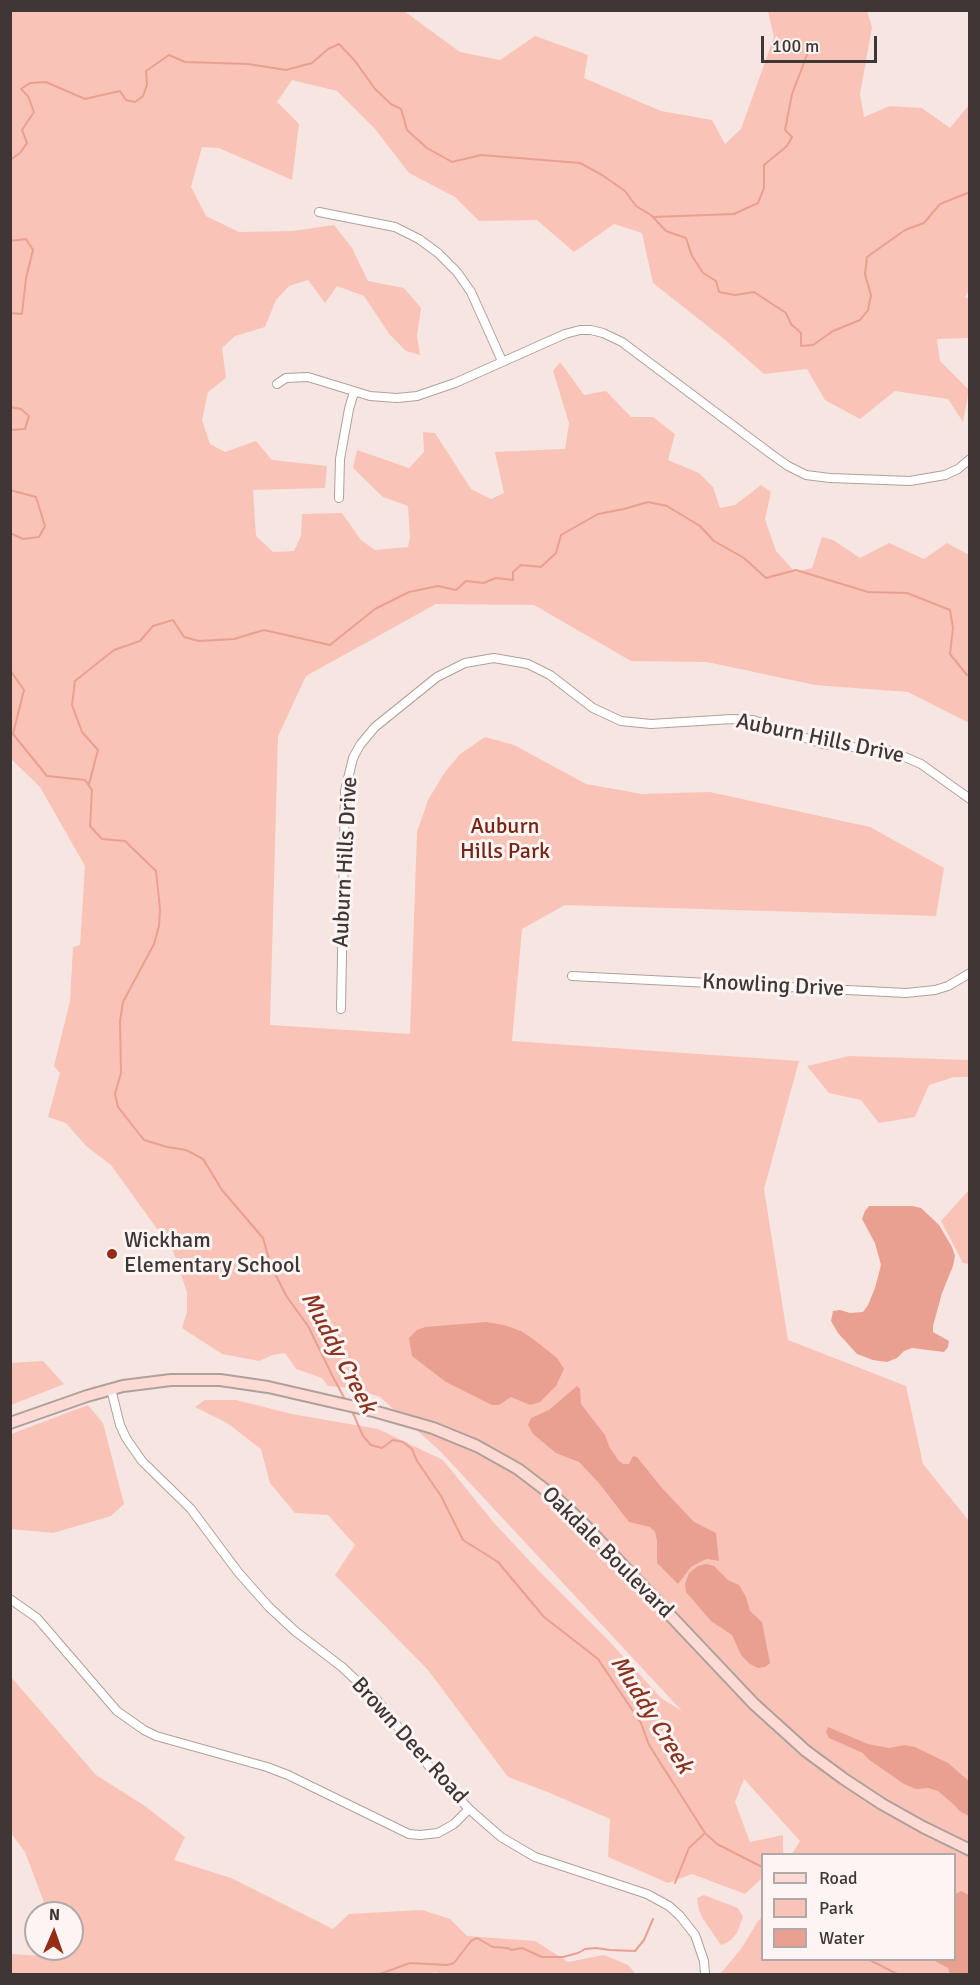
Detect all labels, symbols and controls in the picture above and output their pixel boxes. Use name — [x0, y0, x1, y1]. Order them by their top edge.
scale bar — [764, 24, 880, 62]
text: 100 m — [772, 35, 819, 57]
street label: Auburn Hills Drive — [734, 708, 906, 770]
street label: Auburn Hills Drive — [328, 776, 364, 948]
park label: Auburn Hills Park — [460, 814, 550, 866]
street label: Knowling Drive — [701, 969, 845, 1003]
place label: Wickham Elementary School — [124, 1228, 301, 1280]
marker: Wickham Elementary School — [105, 1247, 119, 1261]
water label: Muddy Creek — [294, 1287, 382, 1419]
street label: Oakdale Boulevard — [536, 1482, 678, 1624]
water label: Muddy Creek — [603, 1651, 699, 1779]
street label: Brown Deer Road — [345, 1672, 473, 1810]
legend — [761, 1853, 956, 1961]
text: Road — [819, 1867, 858, 1889]
text: Park — [819, 1897, 854, 1919]
north arrow — [24, 1901, 84, 1961]
text: N — [49, 1905, 60, 1925]
text: Water — [819, 1927, 864, 1949]

